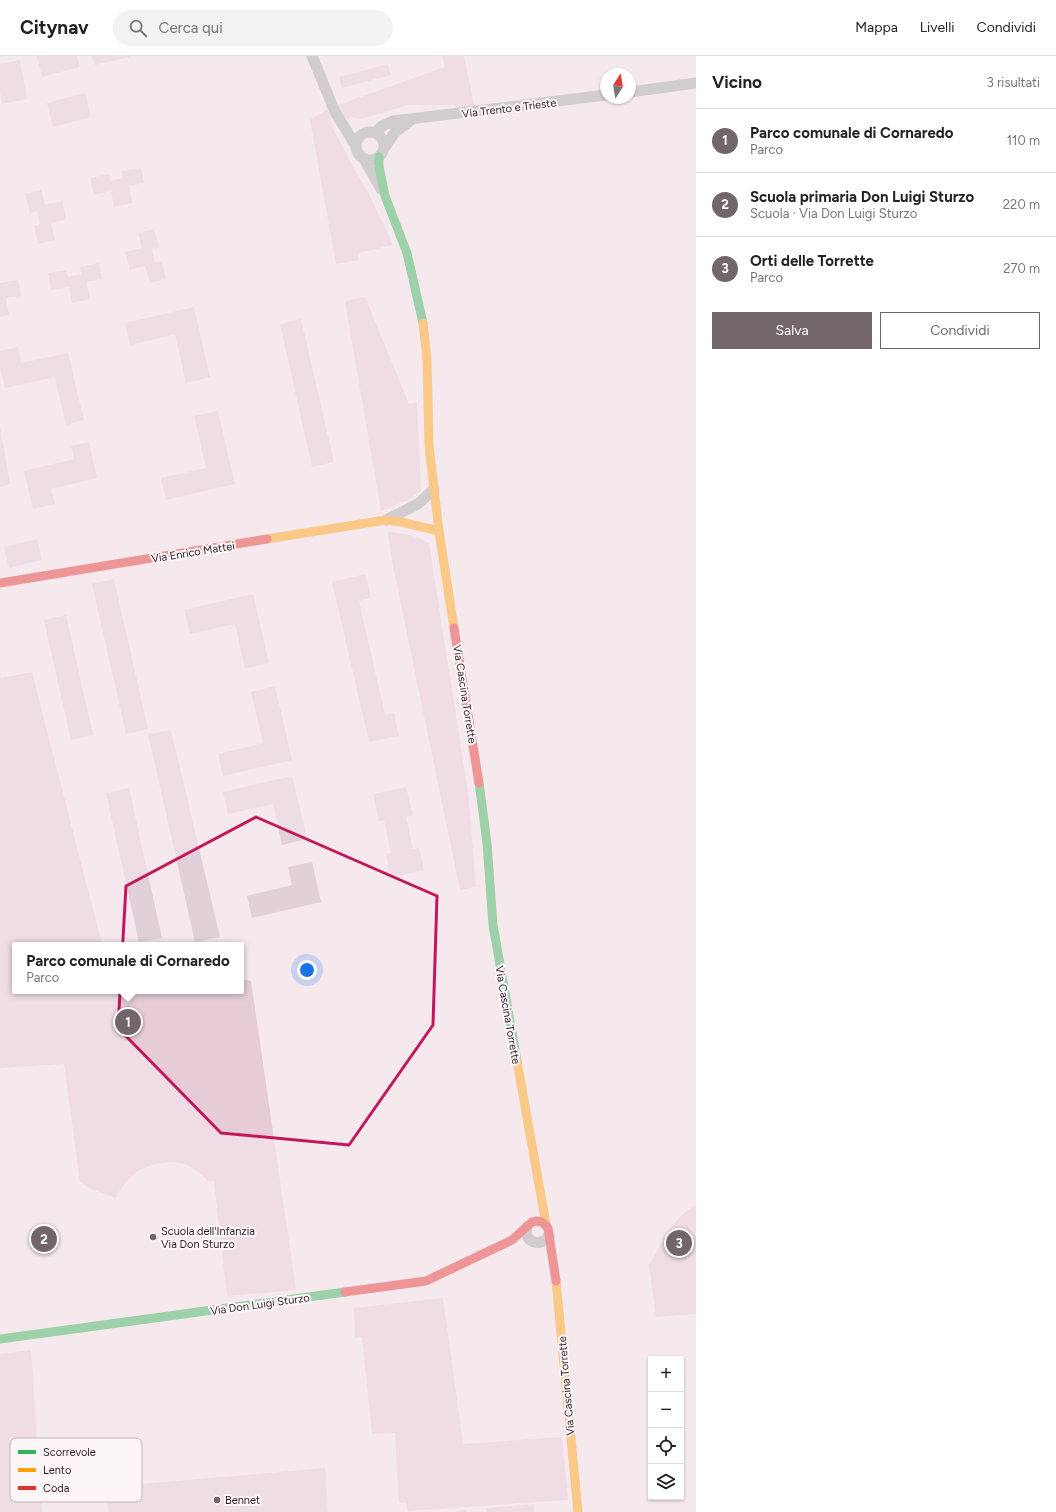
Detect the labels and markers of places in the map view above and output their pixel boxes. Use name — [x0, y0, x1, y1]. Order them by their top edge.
pin: 1 — [115, 1007, 141, 1037]
pin: 2 — [31, 1224, 57, 1254]
place label: Scuola dell'Infanzia Via Don Sturzo — [161, 1225, 255, 1251]
pin: 3 — [666, 1228, 692, 1258]
marker: Scuola dell'Infanzia Via Don Sturzo — [148, 1232, 158, 1242]
place label: Bennet — [225, 1494, 260, 1507]
marker: Bennet — [212, 1495, 222, 1505]

